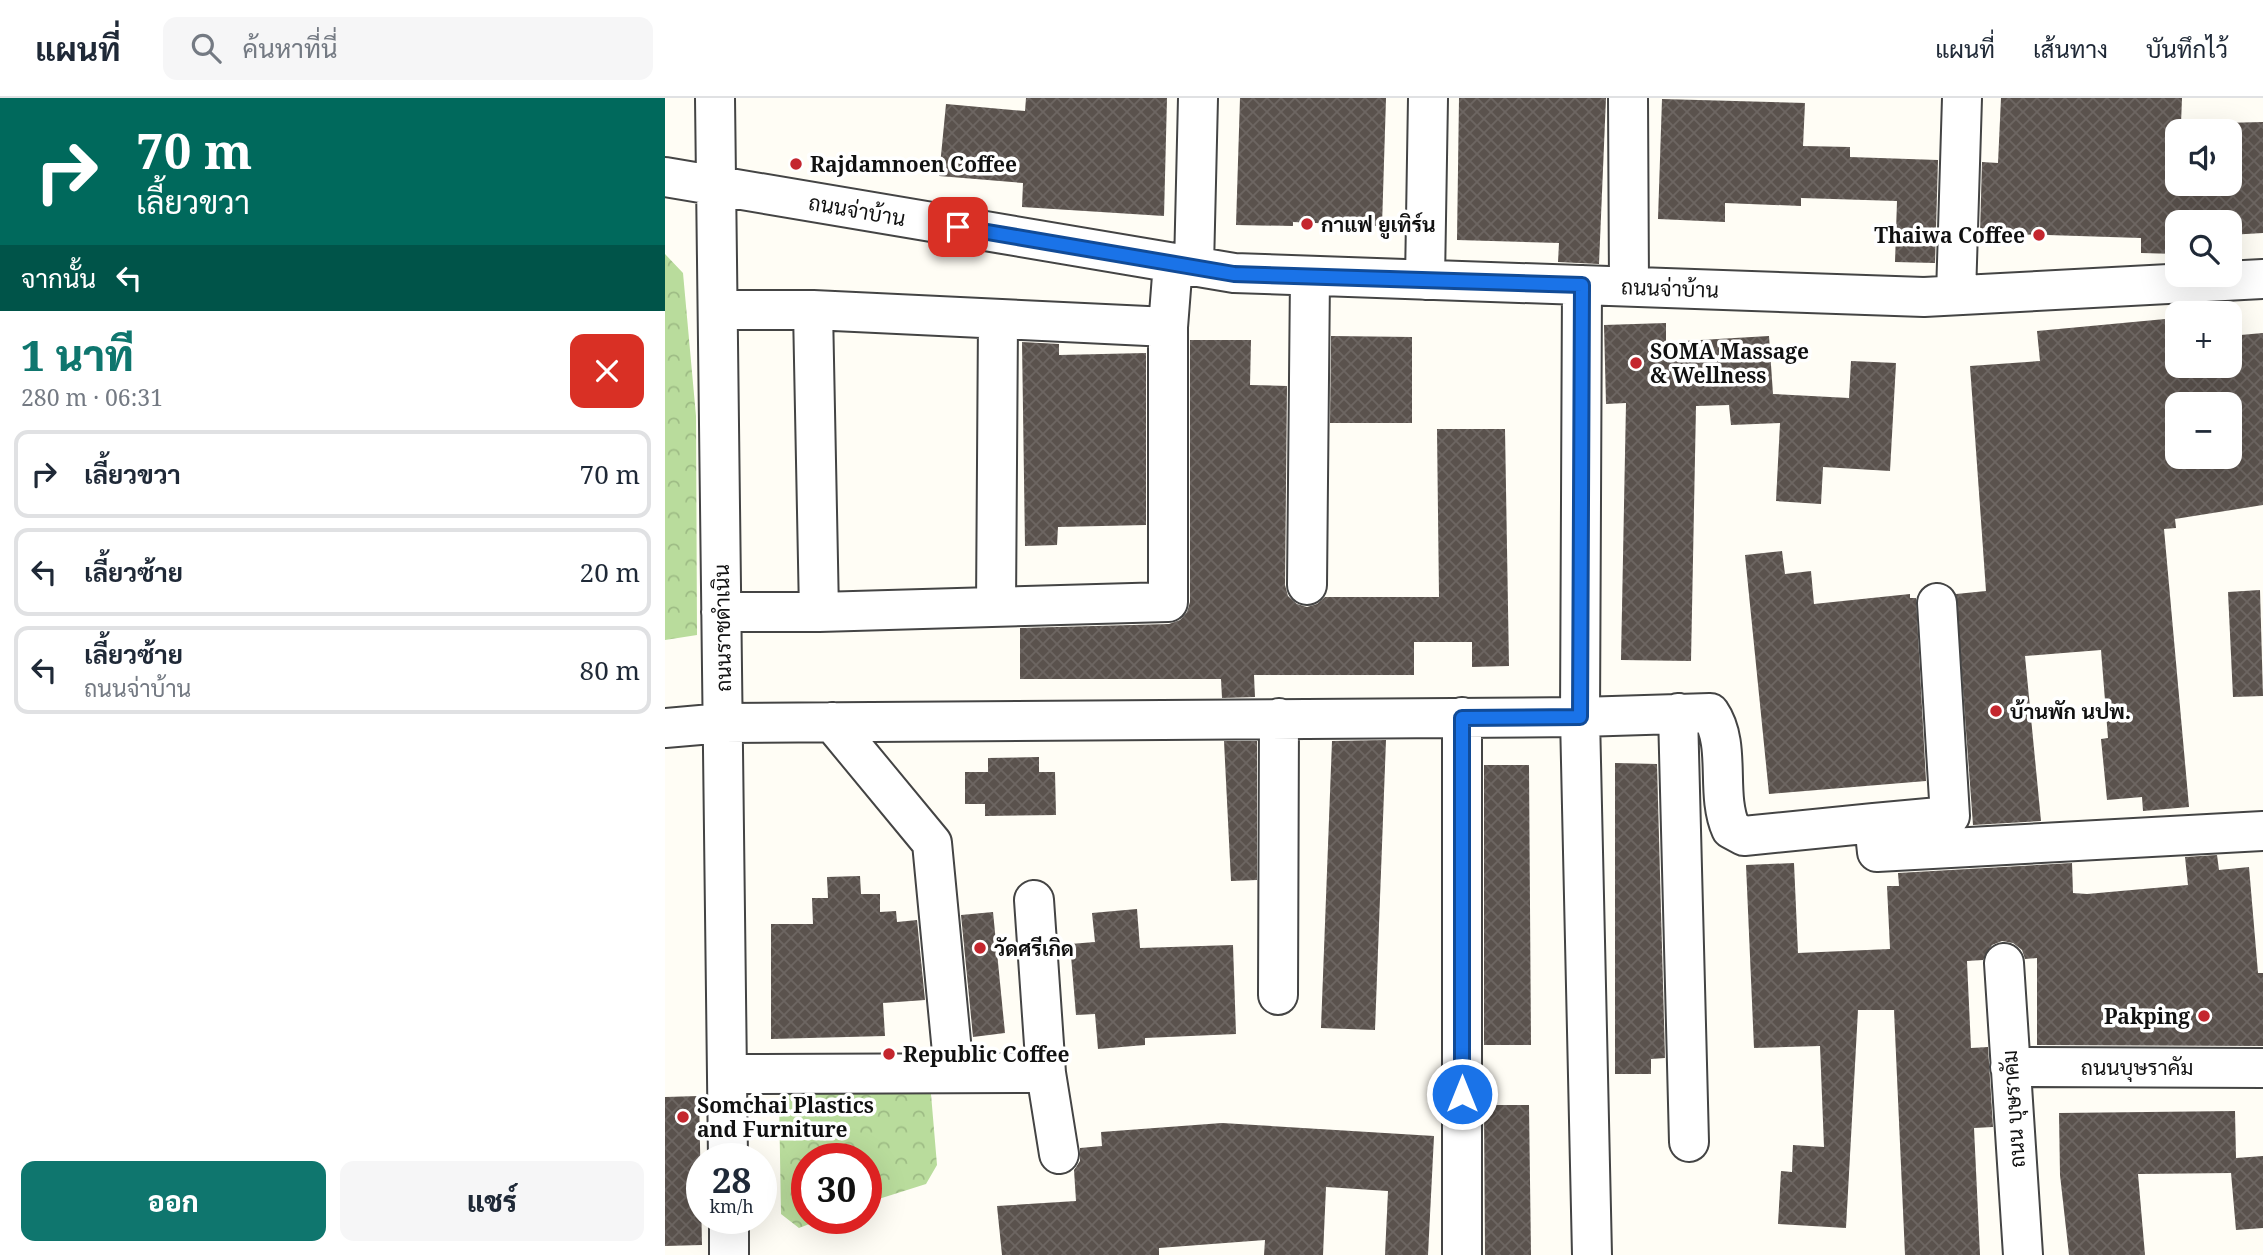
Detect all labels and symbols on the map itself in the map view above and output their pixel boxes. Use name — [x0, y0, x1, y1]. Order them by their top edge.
place label: Rajdamnoen Coffee — [810, 150, 1017, 178]
marker: Rajdamnoen Coffee — [788, 156, 804, 172]
street label: ถนนจ่าบ้าน — [806, 188, 908, 232]
pin — [928, 197, 988, 257]
place label: กาแฟ ยูเทิร์น — [1321, 210, 1436, 239]
marker: กาแฟ ยูเทิร์น — [1299, 216, 1315, 232]
place label: Thaiwa Coffee — [1874, 221, 2025, 249]
marker: Thaiwa Coffee — [2031, 227, 2047, 243]
street label: ถนนจ่าบ้าน — [1621, 272, 1719, 304]
place label: SOMA Massage & Wellness — [1650, 337, 1809, 389]
marker: SOMA Massage & Wellness — [1628, 355, 1644, 371]
street label: ถนนราชดำเนิน — [707, 564, 737, 692]
place label: บ้านพัก นปพ. — [2010, 697, 2131, 725]
marker: บ้านพัก นปพ. — [1988, 703, 2004, 719]
place label: วัดศรีเกิด — [994, 934, 1074, 962]
marker: วัดศรีเกิด — [972, 940, 988, 956]
place label: Pakping — [2104, 1002, 2190, 1030]
marker: Pakping — [2196, 1008, 2212, 1024]
place label: Republic Coffee — [903, 1040, 1069, 1068]
marker: Republic Coffee — [881, 1046, 897, 1062]
street label: ถนน บุษราคัม — [1995, 1049, 2032, 1169]
street label: ถนนบุษราคัม — [2081, 1053, 2193, 1082]
position arrow — [1425, 1057, 1499, 1131]
place label: Somchai Plastics and Furniture — [697, 1091, 874, 1143]
marker: Somchai Plastics and Furniture — [675, 1109, 691, 1125]
speed limit sign: 30 — [791, 1143, 882, 1234]

